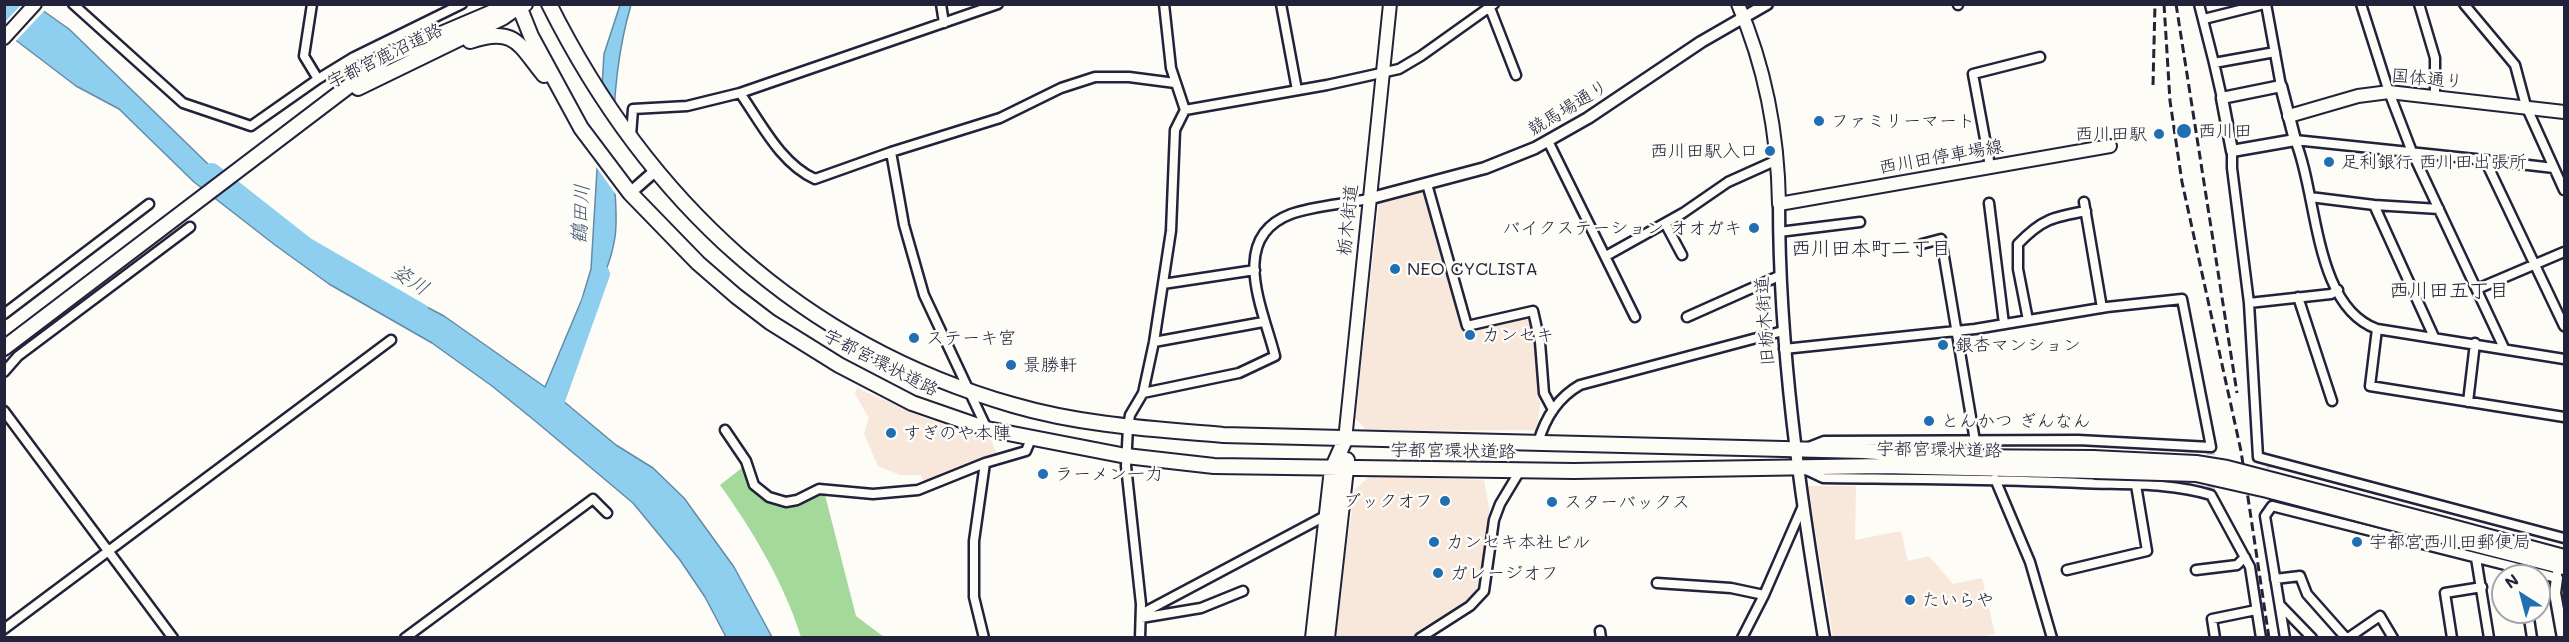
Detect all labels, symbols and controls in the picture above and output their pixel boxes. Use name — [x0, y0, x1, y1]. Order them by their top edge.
street label: 宇都宮鹿沼道路 — [324, 19, 446, 93]
street label: 国体通り — [2390, 65, 2464, 93]
street label: 競馬場通り — [1524, 76, 1612, 140]
place label: ファミリーマート — [1831, 110, 1975, 132]
marker: ファミリーマート — [1812, 114, 1826, 128]
place label: 西川田 — [2198, 120, 2252, 142]
marker: 西川田 — [2175, 122, 2193, 140]
place label: 西川田駅 — [2075, 123, 2147, 145]
marker: 西川田駅 — [2152, 127, 2166, 141]
street label: 西川田停車場線 — [1877, 135, 2005, 179]
place label: 西川田駅入口 — [1650, 140, 1758, 162]
marker: 西川田駅入口 — [1763, 144, 1777, 158]
place label: 足利銀行 西川田出張所 — [2341, 151, 2527, 173]
marker: 足利銀行 西川田出張所 — [2322, 155, 2336, 169]
water label: 鶴田川 — [567, 183, 595, 245]
street label: 栃木街道 — [1333, 183, 1363, 257]
place label: バイクステーション オオガキ — [1502, 217, 1742, 239]
marker: バイクステーション オオガキ — [1747, 221, 1761, 235]
district label: 西川田本町二丁目 — [1791, 237, 1951, 261]
place label: NEO CYCLISTA — [1407, 258, 1538, 280]
water label: 姿川 — [387, 259, 433, 301]
marker: NEO CYCLISTA — [1388, 262, 1402, 276]
street label: 旧栃木街道 — [1751, 275, 1779, 367]
district label: 西川田五丁目 — [2389, 279, 2509, 303]
place label: カンセキ — [1482, 324, 1554, 346]
street label: 宇都宮環状道路 — [820, 325, 942, 401]
place label: ステーキ宮 — [926, 327, 1016, 349]
marker: カンセキ — [1463, 328, 1477, 342]
marker: ステーキ宮 — [907, 331, 921, 345]
place label: 銀杏マンション — [1955, 334, 2081, 356]
marker: 銀杏マンション — [1936, 338, 1950, 352]
place label: 景勝軒 — [1023, 354, 1077, 376]
marker: 景勝軒 — [1004, 358, 1018, 372]
place label: とんかつ ぎんなん — [1941, 410, 2091, 432]
marker: とんかつ ぎんなん — [1922, 414, 1936, 428]
place label: すぎのや本陣 — [903, 422, 1011, 444]
marker: すぎのや本陣 — [884, 426, 898, 440]
street label: 宇都宮環状道路 — [1876, 438, 2002, 462]
street label: 宇都宮環状道路 — [1390, 439, 1516, 463]
place label: ラーメン一力 — [1055, 463, 1163, 485]
marker: ラーメン一力 — [1036, 467, 1050, 481]
place label: ブックオフ — [1343, 490, 1433, 512]
place label: スターバックス — [1564, 491, 1690, 513]
marker: ブックオフ — [1438, 494, 1452, 508]
marker: スターバックス — [1545, 495, 1559, 509]
place label: カンセキ本社ビル — [1446, 531, 1590, 553]
place label: 宇都宮西川田郵便局 — [2369, 531, 2531, 553]
marker: カンセキ本社ビル — [1427, 535, 1441, 549]
marker: 宇都宮西川田郵便局 — [2350, 535, 2364, 549]
place label: ガレージオフ — [1450, 562, 1559, 584]
north arrow — [2491, 564, 2551, 624]
marker: ガレージオフ — [1431, 566, 1445, 580]
text: N — [2500, 569, 2522, 593]
place label: たいらや — [1922, 589, 1994, 611]
marker: たいらや — [1903, 593, 1917, 607]

